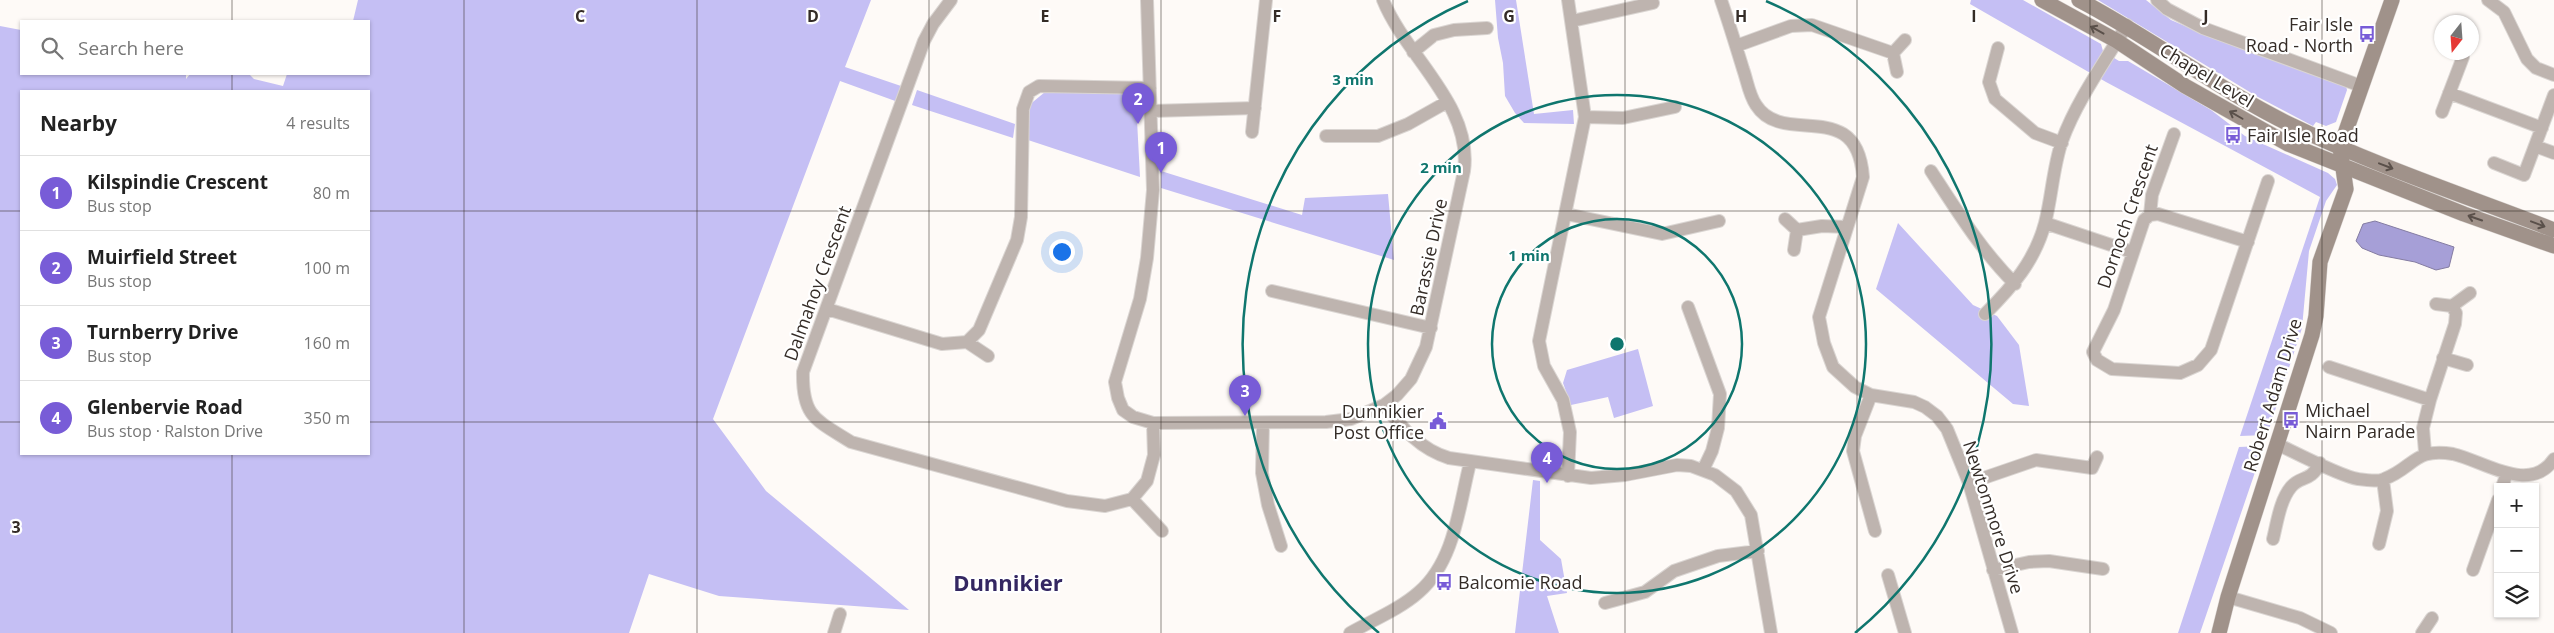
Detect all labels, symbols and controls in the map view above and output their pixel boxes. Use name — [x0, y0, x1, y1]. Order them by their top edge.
text: C — [575, 5, 585, 27]
text: D — [807, 5, 819, 27]
text: E — [1041, 5, 1050, 27]
text: F — [1273, 5, 1281, 27]
text: G — [1503, 5, 1515, 27]
text: H — [1735, 5, 1747, 27]
text: I — [1971, 5, 1977, 27]
text: J — [2201, 5, 2209, 27]
place label: Fair Isle Road - North — [2246, 12, 2353, 57]
north arrow — [2434, 15, 2479, 60]
search box — [20, 20, 370, 75]
bus stop icon: Fair Isle Road - North — [2357, 24, 2377, 44]
one-way arrow — [2091, 25, 2105, 35]
icon: search — [38, 34, 66, 62]
text: Search here — [78, 35, 184, 61]
street label: Chapel Level — [2155, 37, 2259, 113]
text: 3 min — [1332, 69, 1374, 89]
pin: 2 — [1122, 83, 1154, 124]
text: Nearby — [40, 109, 117, 137]
one-way arrow — [2229, 110, 2244, 120]
text: 4 results — [286, 112, 350, 134]
place label: Fair Isle Road — [2247, 123, 2359, 147]
bus stop icon: Fair Isle Road — [2223, 125, 2243, 145]
pin: 1 — [1145, 132, 1177, 173]
street label: Dornoch Crescent — [2091, 141, 2163, 291]
text: 2 min — [1420, 157, 1462, 177]
one-way arrow — [2378, 162, 2393, 171]
text: Kilspindie Crescent — [87, 169, 268, 195]
text: 1 — [51, 182, 61, 204]
text: 80 m — [313, 182, 350, 204]
text: Bus stop — [87, 195, 152, 217]
street label: Barassie Drive — [1404, 196, 1452, 318]
street label: Dalmahoy Crescent — [778, 202, 856, 364]
one-way arrow — [2468, 213, 2483, 222]
one-way arrow — [2529, 220, 2545, 229]
your location — [1049, 239, 1075, 265]
text: Muirfield Street — [87, 244, 237, 270]
text: 1 min — [1508, 245, 1550, 265]
text: 2 — [51, 257, 61, 279]
text: 100 m — [304, 257, 350, 279]
text: Bus stop — [87, 270, 152, 292]
street label: Robert Adam Drive — [2237, 315, 2307, 475]
text: Turnberry Drive — [87, 319, 238, 345]
text: 3 — [51, 332, 61, 354]
text: 160 m — [304, 332, 350, 354]
centre of rings — [1608, 335, 1626, 353]
text: Bus stop — [87, 345, 152, 367]
pin: 3 — [1229, 375, 1261, 416]
text: Glenbervie Road — [87, 394, 243, 420]
place label: Michael Nairn Parade — [2305, 398, 2415, 443]
place label: Dunnikier Post Office — [1333, 399, 1425, 444]
text: 4 — [51, 407, 61, 429]
text: 350 m — [304, 407, 350, 429]
bus stop icon: Michael Nairn Parade — [2281, 410, 2301, 430]
public building icon: Dunnikier Post Office — [1428, 411, 1448, 431]
text: Bus stop · Ralston Drive — [87, 420, 263, 442]
street label: Newtonmore Drive — [1958, 437, 2030, 597]
pin: 4 — [1531, 442, 1563, 483]
map controls — [2494, 483, 2539, 618]
button: + — [2494, 483, 2539, 528]
text: 3 — [11, 516, 21, 538]
button: − — [2494, 528, 2539, 573]
district label: Dunnikier — [953, 567, 1063, 597]
place label: Balcomie Road — [1458, 570, 1583, 594]
bus stop icon: Balcomie Road — [1434, 572, 1454, 592]
button: layers — [2494, 573, 2539, 618]

